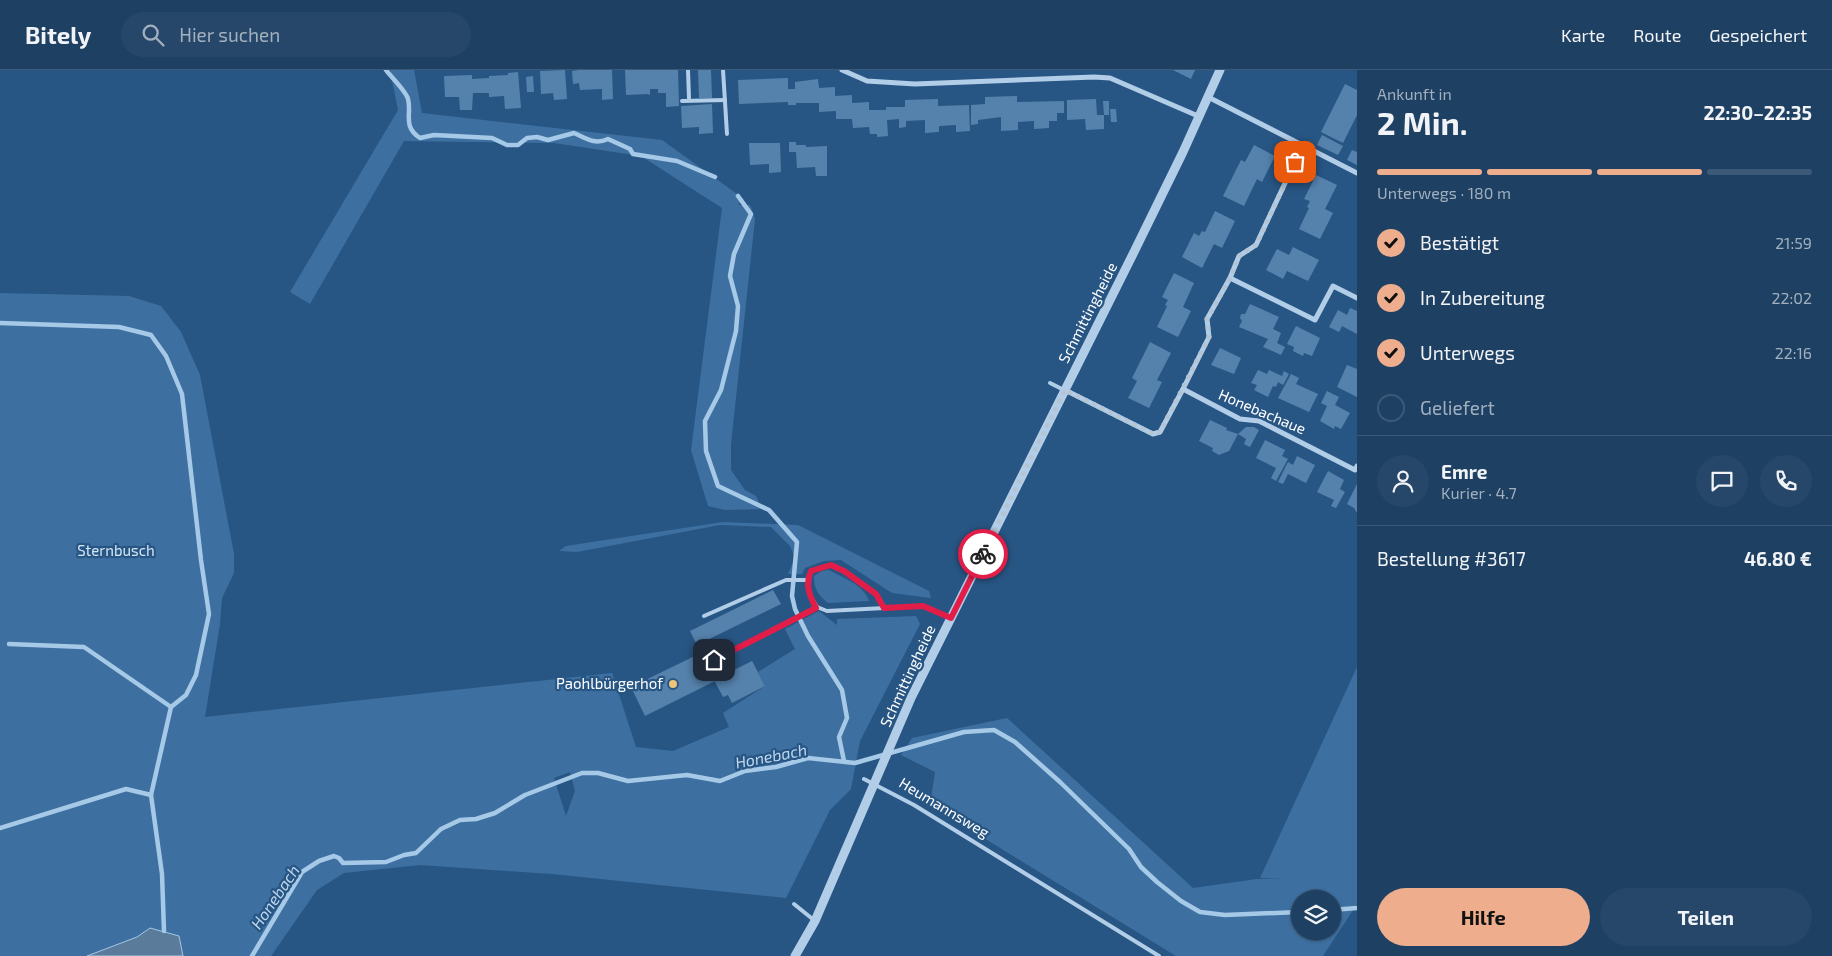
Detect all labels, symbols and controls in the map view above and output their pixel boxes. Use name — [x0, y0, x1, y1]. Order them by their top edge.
search box — [121, 12, 471, 57]
text: Bitely — [25, 20, 91, 49]
icon: search — [139, 21, 167, 49]
text: Hier suchen — [179, 23, 280, 46]
text: Karte — [1561, 24, 1605, 46]
text: Route — [1633, 24, 1681, 46]
text: Gespeichert — [1709, 24, 1807, 46]
text: Ankunft in — [1377, 84, 1452, 103]
text: 22:30–22:35 — [1703, 101, 1812, 124]
text: 2 Min. — [1377, 103, 1468, 141]
pin — [1274, 141, 1316, 183]
icon: bag — [1281, 148, 1309, 176]
text: Unterwegs · 180 m — [1377, 183, 1511, 202]
icon: check — [1377, 229, 1405, 257]
text: Bestätigt — [1420, 231, 1499, 254]
text: 21:59 — [1775, 233, 1812, 252]
street label: Schmittingheide — [1054, 259, 1120, 366]
icon: check — [1377, 284, 1405, 312]
text: In Zubereitung — [1420, 286, 1545, 309]
text: 22:02 — [1772, 288, 1812, 307]
icon: check — [1377, 339, 1405, 367]
text: Unterwegs — [1420, 341, 1515, 364]
text: 22:16 — [1775, 343, 1812, 362]
street label: Honebachaue — [1216, 385, 1309, 438]
text: Geliefert — [1420, 396, 1495, 419]
button: person — [1377, 455, 1429, 507]
button: chat — [1696, 455, 1748, 507]
button: phone — [1760, 455, 1812, 507]
text: Emre — [1441, 460, 1487, 483]
text: Kurier · 4.7 — [1441, 483, 1517, 502]
courier — [958, 529, 1008, 579]
icon: bike — [969, 540, 997, 568]
park label: Sternbusch — [77, 541, 155, 559]
text: Bestellung #3617 — [1377, 547, 1526, 570]
text: 46.80 € — [1744, 547, 1812, 570]
street label: Schmittingheide — [876, 622, 939, 730]
pin — [693, 639, 735, 681]
icon: home — [700, 646, 728, 674]
place label: Paohlbürgerhof — [556, 674, 663, 692]
marker: Paohlbürgerhof — [667, 678, 679, 690]
water label: Honebach — [733, 739, 808, 772]
street label: Heumannsweg — [896, 773, 993, 841]
water label: Honebach — [246, 861, 303, 932]
button: Hilfe — [1377, 888, 1590, 946]
button: Teilen — [1600, 888, 1812, 946]
map controls — [1291, 890, 1341, 940]
button: layers — [1291, 890, 1341, 940]

